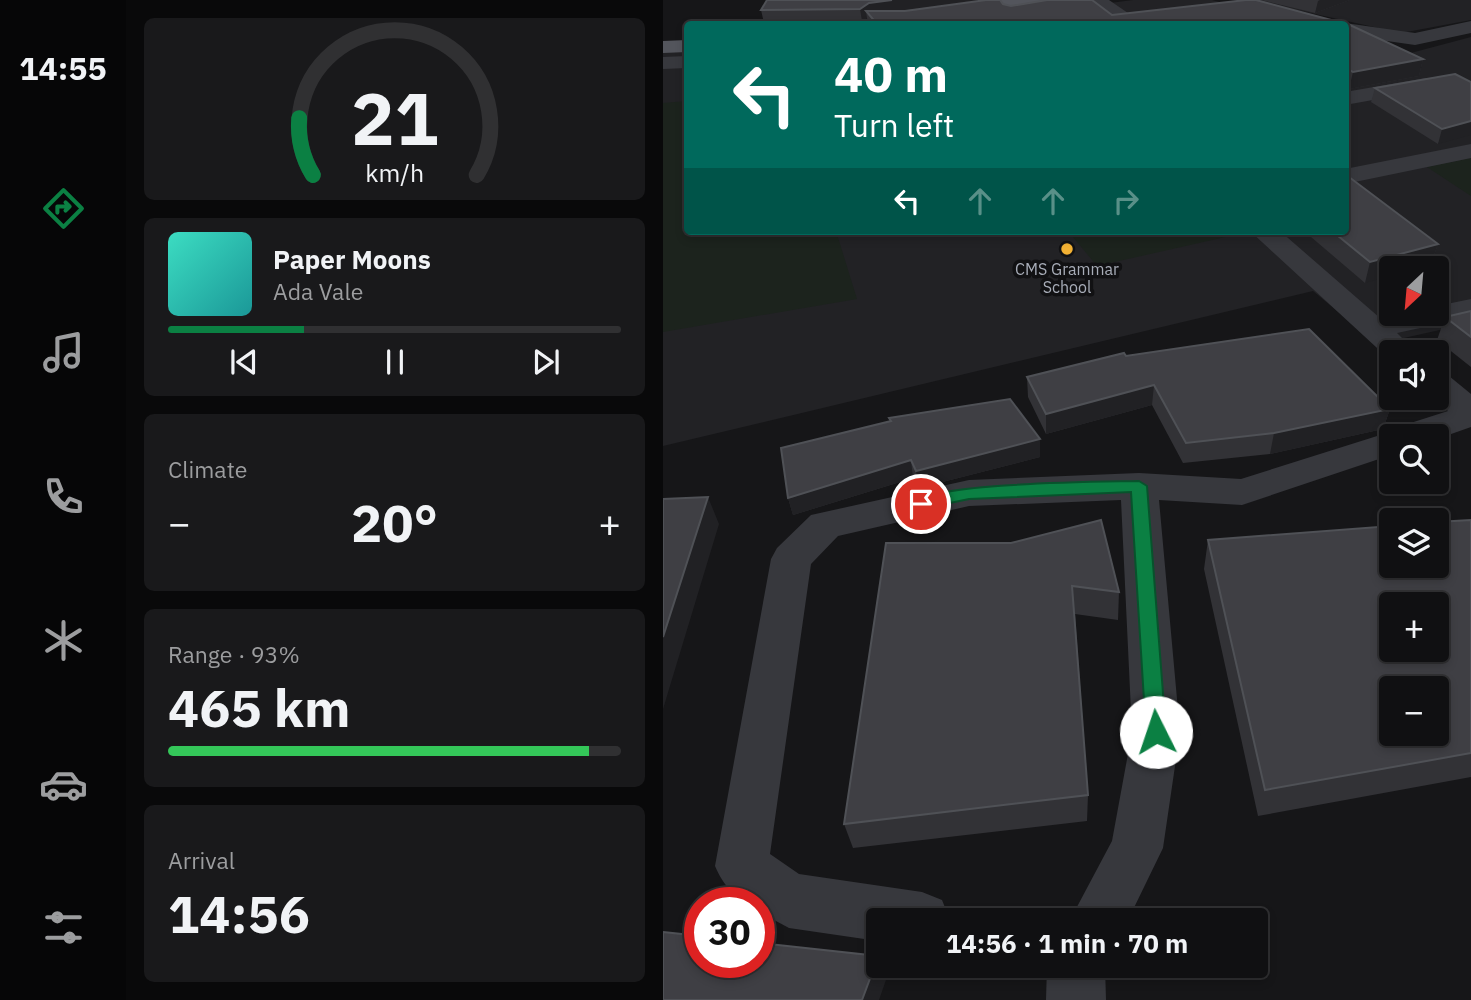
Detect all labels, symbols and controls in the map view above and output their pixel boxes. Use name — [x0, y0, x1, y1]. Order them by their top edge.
text: 40 m — [834, 42, 948, 105]
text: 14:55 — [19, 47, 107, 89]
icon: left — [719, 49, 810, 140]
text: 21 — [351, 70, 438, 165]
text: Turn left — [834, 104, 954, 146]
text: km/h — [365, 156, 424, 189]
icon: left — [888, 182, 926, 220]
icon: ahead — [961, 182, 999, 220]
icon: ahead — [1034, 182, 1072, 220]
icon: right — [1107, 182, 1145, 220]
icon: directions — [39, 184, 88, 233]
marker: CMS Grammar School — [1059, 241, 1075, 257]
text: Paper Moons — [273, 242, 431, 276]
north arrow — [1379, 256, 1449, 326]
map controls — [1379, 256, 1449, 746]
place label: CMS Grammar School — [1015, 259, 1119, 297]
text: Ada Vale — [273, 276, 363, 306]
icon: music — [39, 328, 88, 377]
button: sound — [1379, 340, 1449, 410]
icon: previous — [225, 343, 263, 381]
icon: pause — [376, 343, 414, 381]
icon: next — [527, 343, 565, 381]
button: search — [1379, 424, 1449, 494]
text: Climate — [168, 454, 247, 484]
icon: phone — [39, 472, 88, 521]
pin — [891, 474, 951, 534]
icon: arrive — [902, 485, 940, 523]
text: 20° — [351, 489, 438, 556]
text: − — [168, 498, 191, 547]
text: + — [598, 498, 621, 547]
button: layers — [1379, 508, 1449, 578]
button: + — [1379, 592, 1449, 662]
icon: climate — [39, 616, 88, 665]
text: Range · 93% — [168, 639, 300, 669]
text: 465 km — [168, 674, 350, 741]
button: − — [1379, 676, 1449, 746]
position arrow — [1119, 695, 1193, 769]
icon: car — [39, 760, 88, 809]
text: Arrival — [168, 845, 235, 875]
text: 14:56 — [168, 880, 310, 947]
speed limit sign: 30 — [684, 887, 775, 978]
icon: filters — [39, 903, 88, 952]
text: 14:56 · 1 min · 70 m — [946, 926, 1188, 960]

